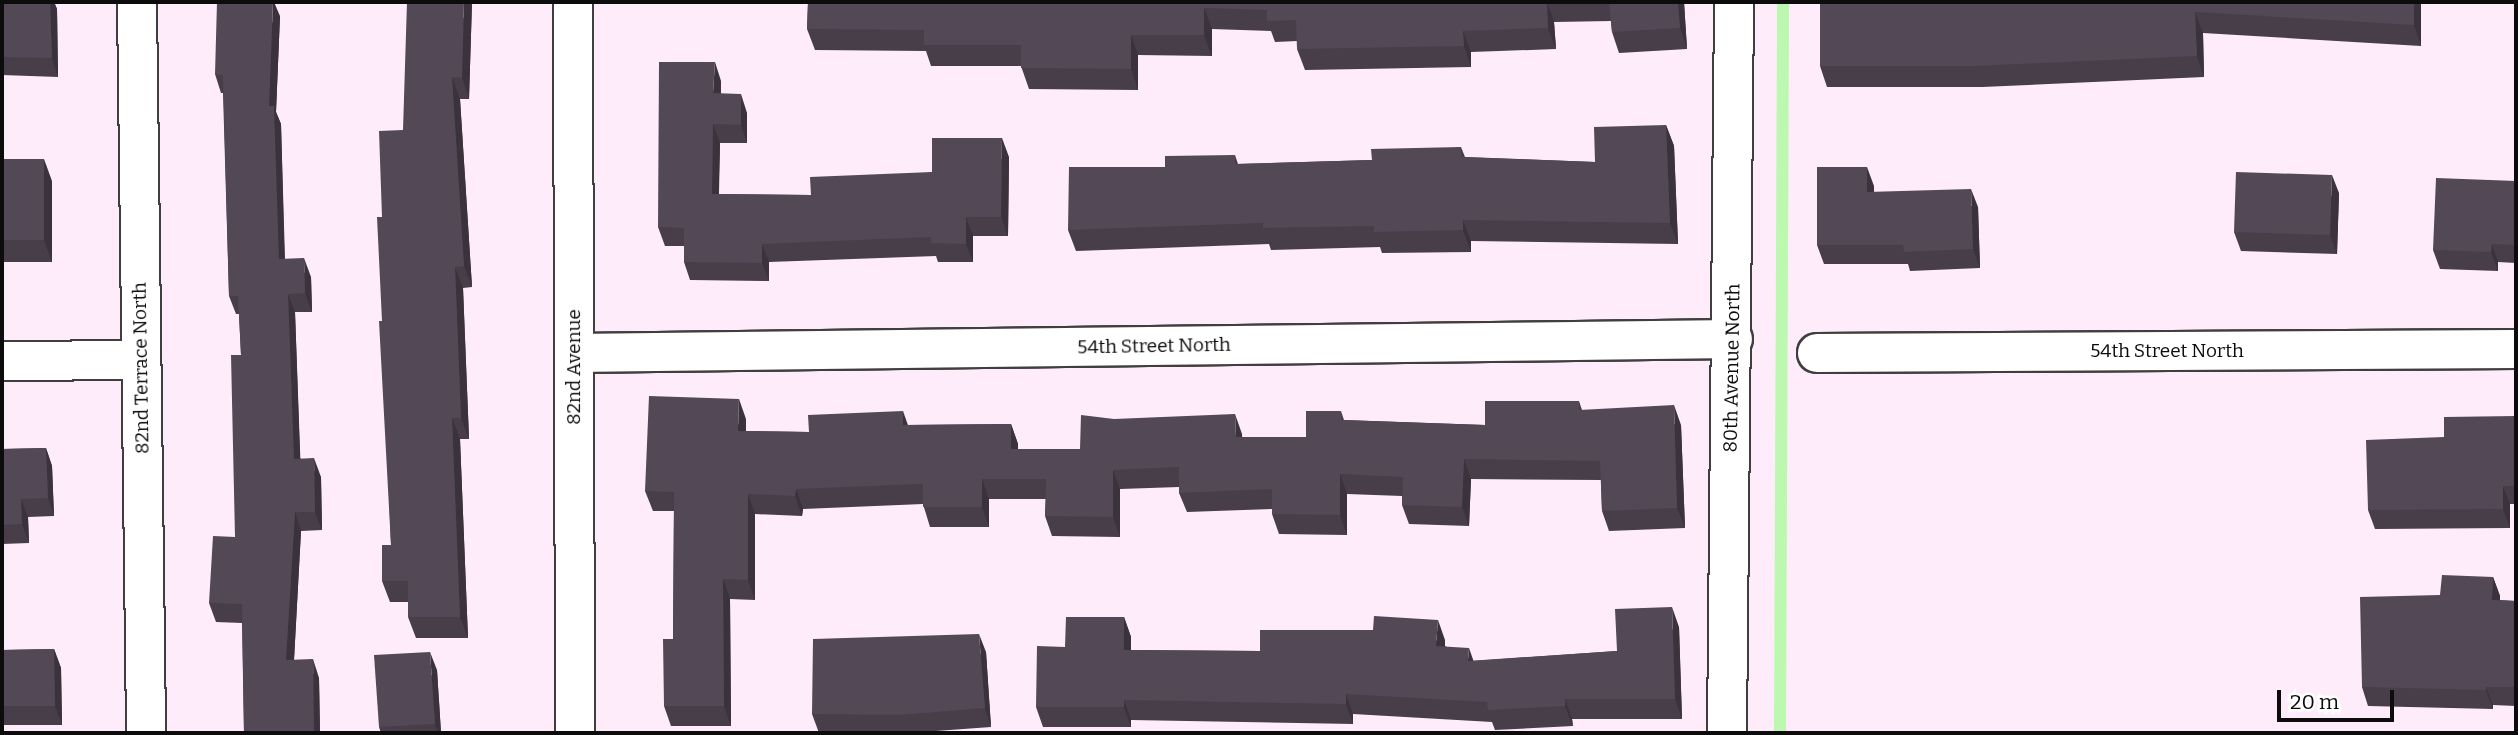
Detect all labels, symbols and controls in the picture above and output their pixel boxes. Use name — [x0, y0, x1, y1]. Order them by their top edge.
street label: 82nd Terrace North — [128, 282, 154, 454]
street label: 80th Avenue North — [1719, 283, 1745, 453]
street label: 82nd Avenue — [563, 309, 585, 425]
street label: 54th Street North — [1077, 333, 1231, 359]
street label: 54th Street North — [2090, 340, 2244, 362]
scale bar — [2280, 676, 2397, 720]
text: 20 m — [2290, 689, 2339, 715]

